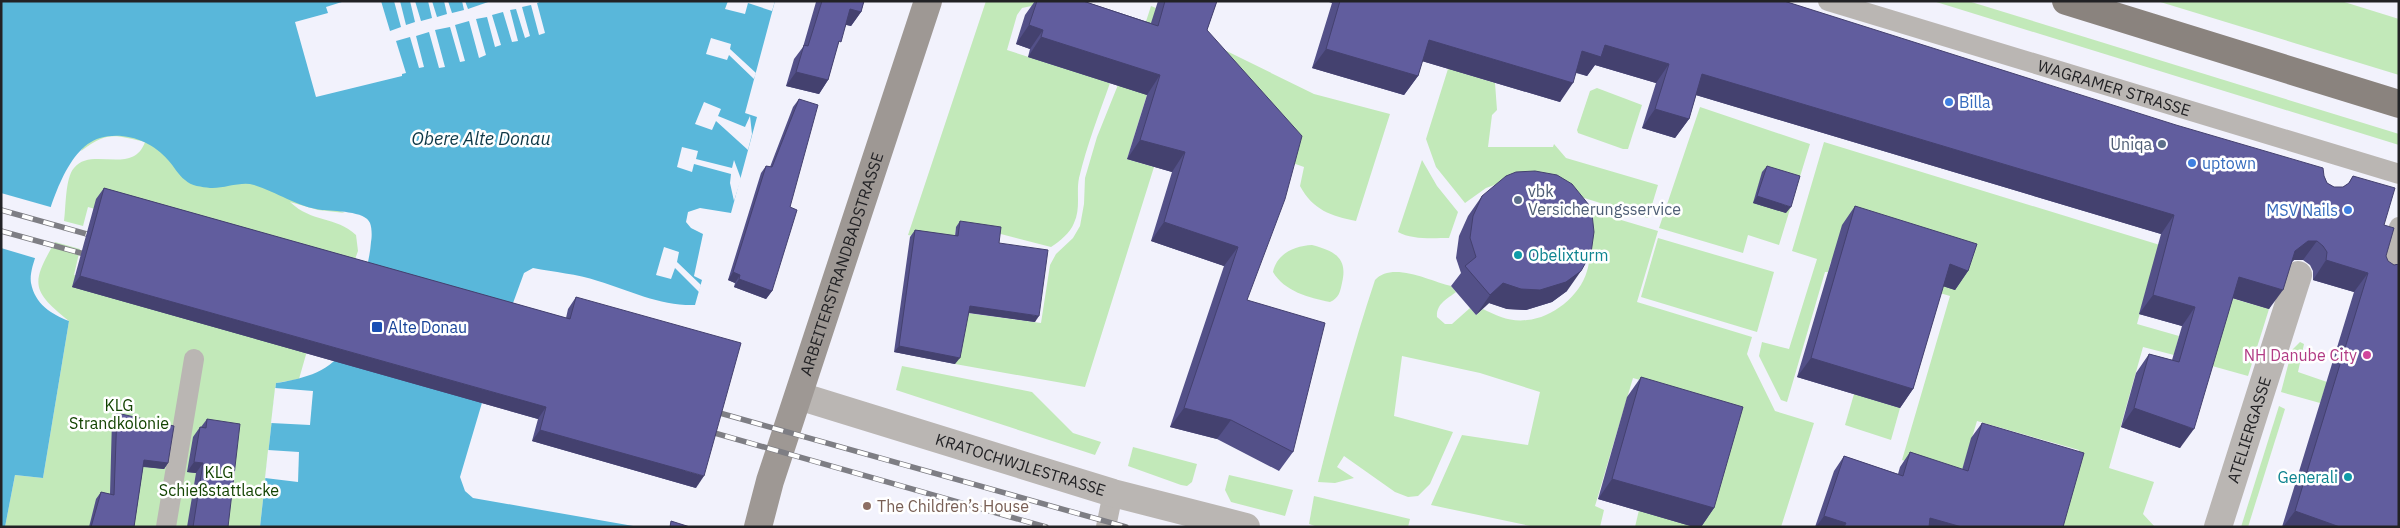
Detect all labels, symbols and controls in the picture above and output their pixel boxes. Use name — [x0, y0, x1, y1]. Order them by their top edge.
street label: WAGRAMER STRASSE — [2035, 55, 2193, 120]
place label: Billa — [1959, 92, 1991, 112]
marker: Billa — [1943, 96, 1955, 108]
water label: Obere Alte Donau — [411, 127, 551, 150]
place label: Uniqa — [2110, 134, 2152, 154]
marker: Uniqa — [2156, 138, 2168, 150]
street label: ARBEITERSTRANDBADSTRASSE — [795, 150, 888, 378]
place label: uptown — [2202, 153, 2256, 173]
marker: uptown — [2186, 157, 2198, 169]
place label: vbk Versicherungsservice — [1528, 181, 1681, 219]
marker: vbk Versicherungsservice — [1512, 194, 1524, 206]
place label: MSV Nails — [2266, 200, 2338, 220]
marker: MSV Nails — [2342, 204, 2354, 216]
place label: Obelixturm — [1528, 245, 1608, 265]
marker: Obelixturm — [1512, 249, 1524, 261]
place label: Alte Donau — [388, 317, 467, 337]
marker: Alte Donau — [370, 320, 384, 334]
place label: NH Danube City — [2244, 345, 2357, 365]
marker: NH Danube City — [2361, 349, 2373, 361]
street label: ATELIERGASSE — [2223, 374, 2275, 486]
park label: KLG Strandkolonie — [69, 395, 169, 433]
street label: KRATOCHWJLESTRASSE — [933, 429, 1108, 500]
park label: KLG Schießstattlacke — [159, 462, 279, 500]
place label: Generali — [2278, 467, 2338, 487]
marker: Generali — [2342, 471, 2354, 483]
place label: The Children’s House — [877, 496, 1029, 516]
marker: The Children’s House — [861, 500, 873, 512]

